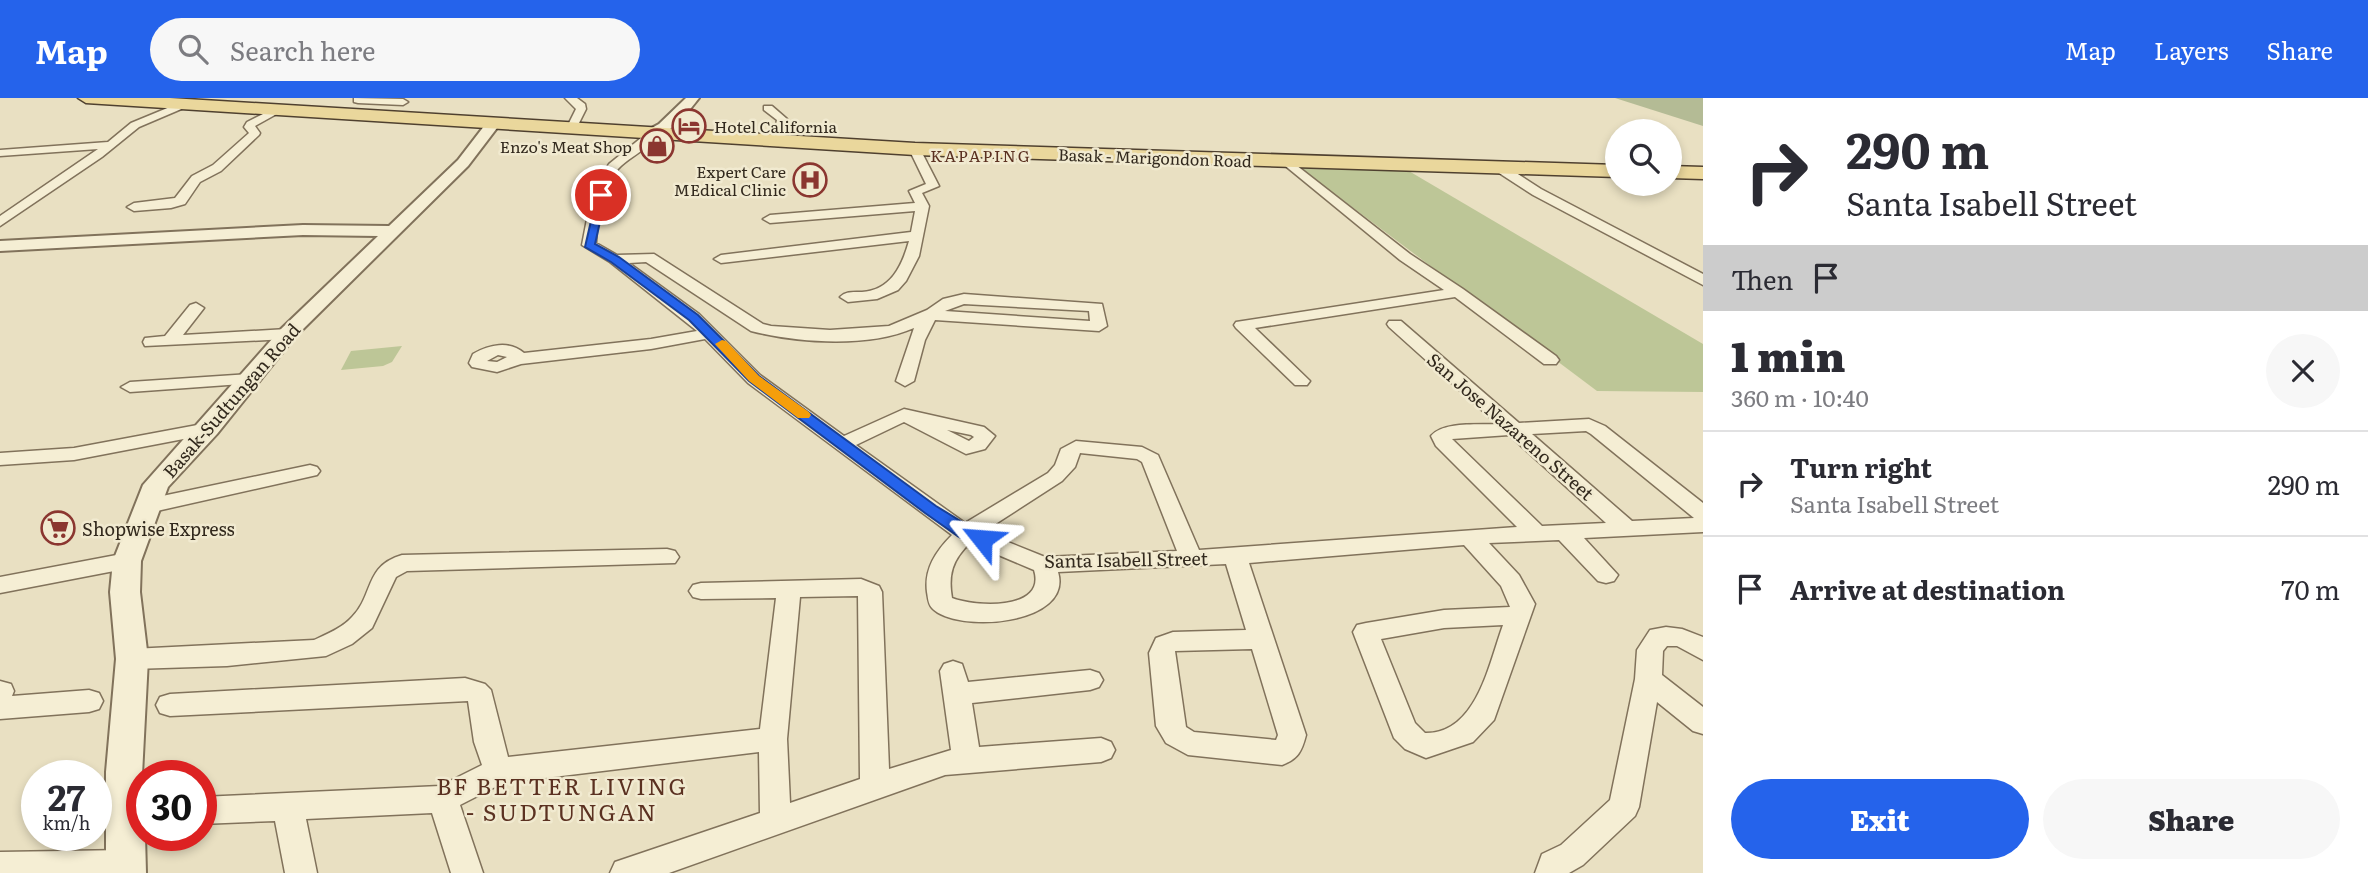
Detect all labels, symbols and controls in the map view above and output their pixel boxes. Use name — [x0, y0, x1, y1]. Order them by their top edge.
search box — [150, 18, 640, 81]
text: Map — [35, 25, 108, 74]
icon: search — [174, 30, 212, 68]
text: Search here — [230, 30, 376, 69]
text: Map — [2065, 32, 2116, 67]
text: Layers — [2154, 32, 2228, 67]
text: Share — [2266, 32, 2333, 67]
hotel icon: Hotel California — [670, 107, 708, 145]
text: 290 m — [1846, 111, 1989, 184]
place label: Hotel California — [714, 114, 837, 138]
map controls — [1605, 119, 1682, 196]
button: search — [1605, 119, 1682, 196]
icon: right — [1731, 126, 1822, 217]
shop icon: Enzo's Meat Shop — [638, 127, 676, 165]
place label: Enzo's Meat Shop — [500, 134, 632, 158]
street label: Basak - Marigondon Road — [1058, 142, 1252, 172]
district label: KAPAPING — [930, 143, 1032, 167]
place label: Expert Care MEdical Clinic — [674, 159, 786, 201]
hospital icon: Expert Care MEdical Clinic — [791, 161, 829, 199]
pin — [571, 165, 631, 225]
icon: arrive — [582, 176, 620, 214]
text: Santa Isabell Street — [1846, 178, 2137, 226]
text: Then — [1731, 259, 1793, 298]
icon: arrive — [1807, 259, 1845, 297]
street label: Basak-Sudtungan Road — [156, 317, 306, 483]
text: 1 min — [1731, 323, 1846, 385]
button: close — [2266, 334, 2340, 408]
street label: San Jose Nazareno Street — [1422, 346, 1601, 507]
text: 360 m · 10:40 — [1731, 380, 1869, 414]
text: Turn right — [1790, 447, 1932, 486]
text: 290 m — [2268, 464, 2340, 503]
icon: right — [1731, 465, 1769, 503]
text: Santa Isabell Street — [1790, 486, 1999, 520]
position arrow — [945, 502, 1019, 576]
supermarket icon: Shopwise Express — [39, 509, 77, 547]
place label: Shopwise Express — [82, 515, 235, 542]
street label: Santa Isabell Street — [1044, 544, 1209, 574]
text: Arrive at destination — [1790, 569, 2065, 608]
text: 70 m — [2281, 569, 2340, 608]
icon: arrive — [1731, 570, 1769, 608]
speed limit sign: 30 — [126, 760, 217, 851]
district label: BF BETTER LIVING - SUDTUNGAN — [436, 768, 688, 828]
text: 27 — [48, 770, 85, 822]
button: Exit — [1731, 779, 2029, 859]
button: Share — [2043, 779, 2340, 859]
text: km/h — [43, 809, 90, 836]

